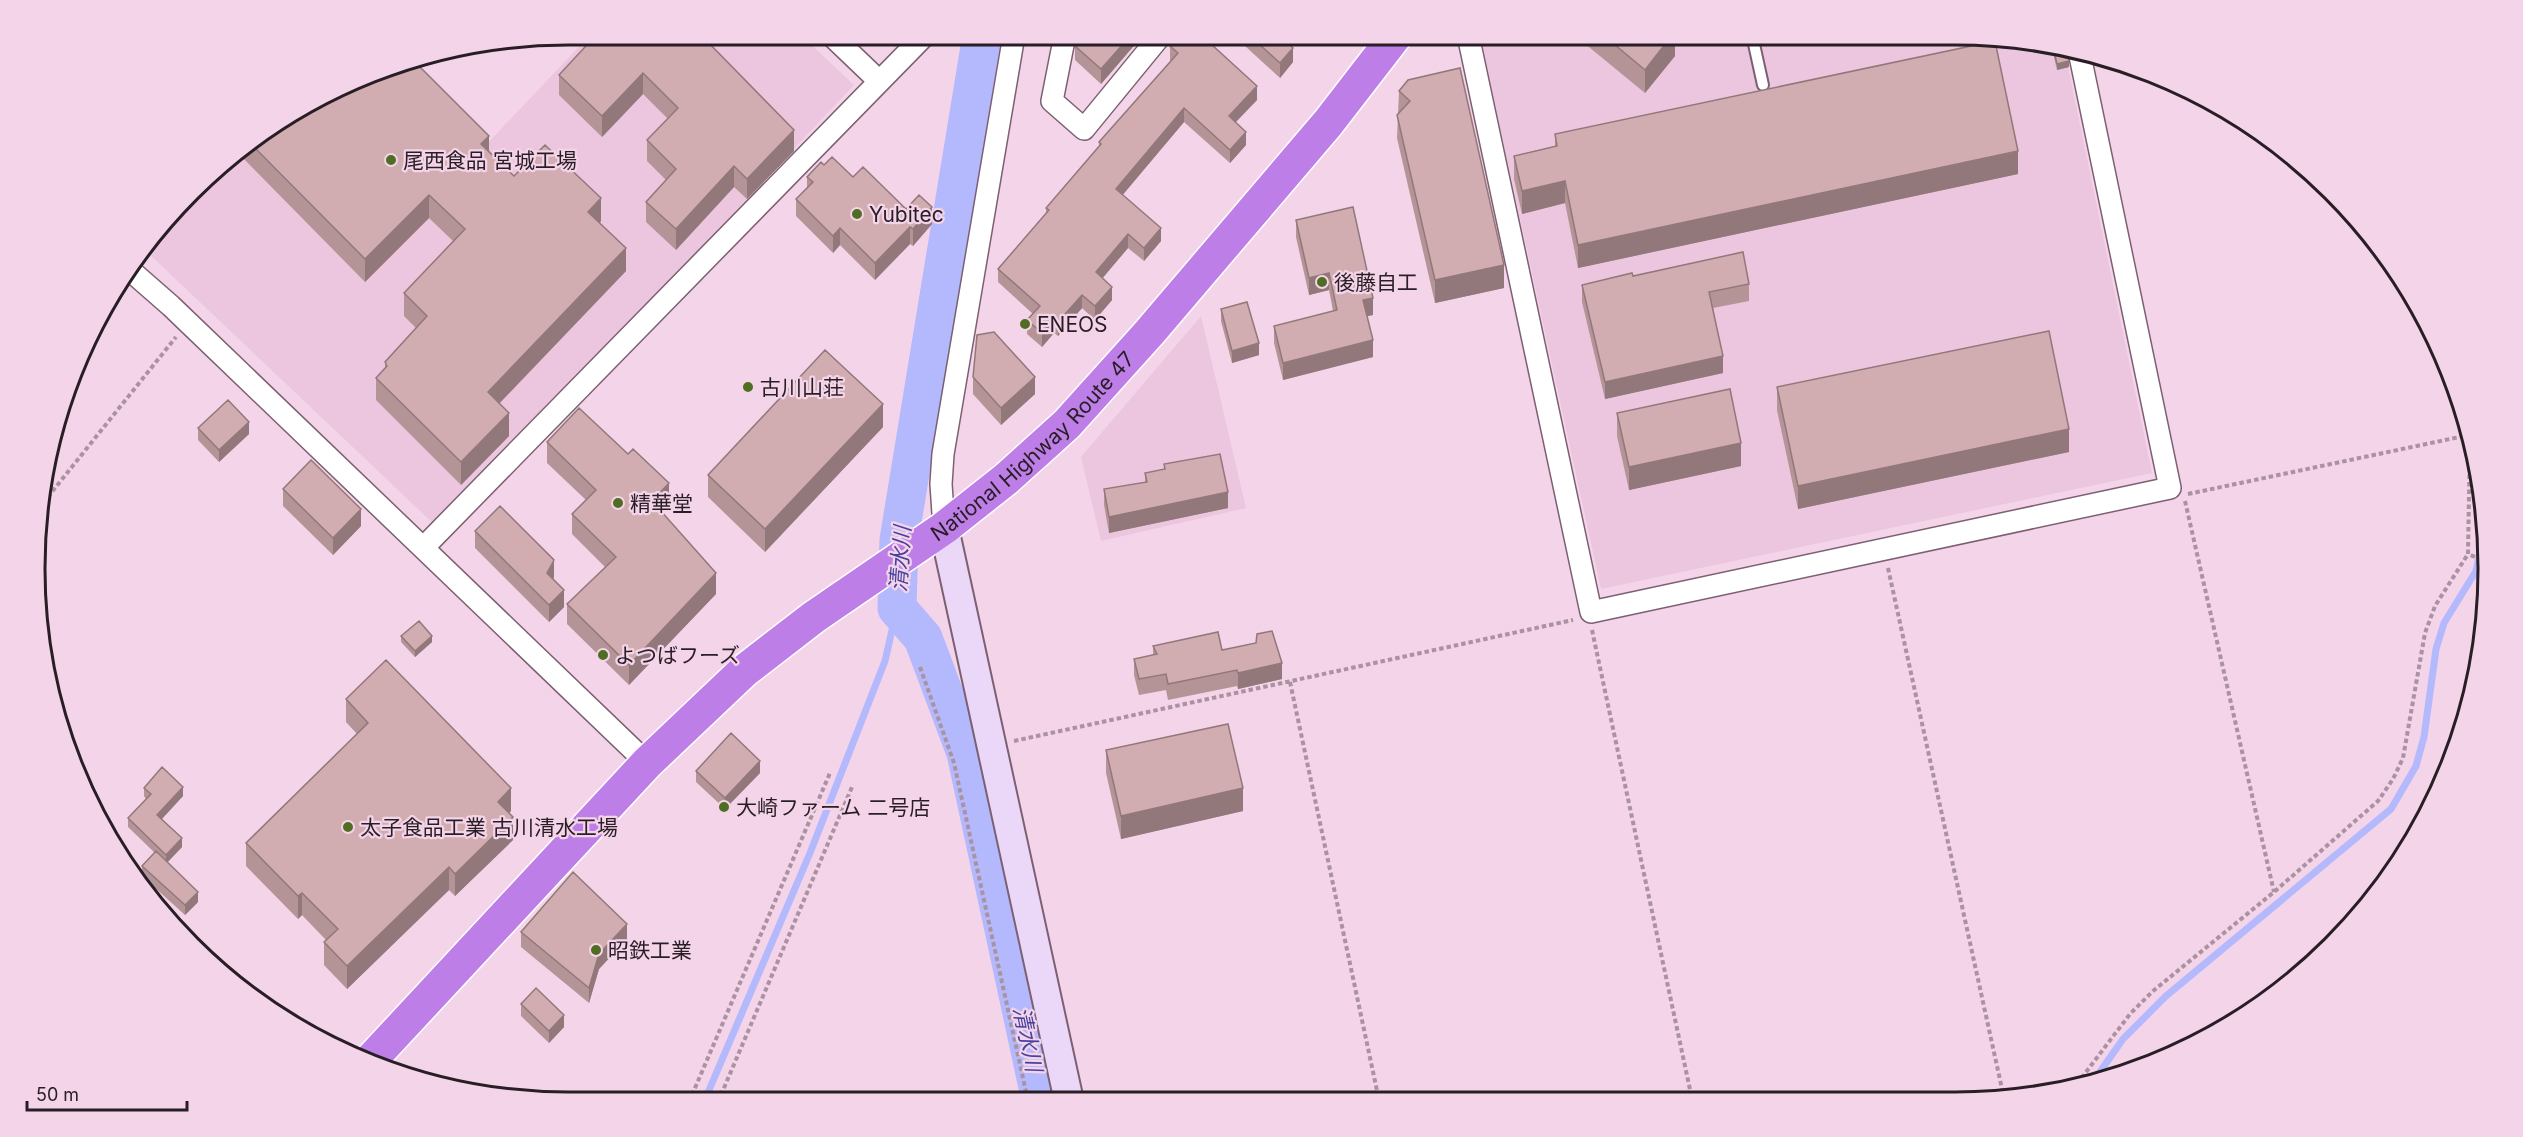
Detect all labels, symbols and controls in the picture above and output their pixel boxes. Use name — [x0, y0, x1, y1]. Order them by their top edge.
place label: 尾西食品 宮城工場 — [403, 148, 577, 173]
marker: 尾西食品 宮城工場 — [384, 153, 398, 167]
place label: Yubitec — [869, 202, 944, 227]
marker: Yubitec — [850, 207, 864, 221]
place label: 後藤自工 — [1334, 270, 1418, 295]
marker: 後藤自工 — [1315, 275, 1329, 289]
place label: ENEOS — [1037, 312, 1108, 337]
marker: ENEOS — [1018, 317, 1032, 331]
street label: National Highway Route 47 — [926, 346, 1139, 546]
place label: 古川山荘 — [760, 375, 844, 400]
marker: 古川山荘 — [741, 380, 755, 394]
place label: 精華堂 — [630, 491, 693, 516]
marker: 精華堂 — [611, 496, 625, 510]
water label: 清水川 — [885, 523, 915, 593]
place label: よつばフーズ — [615, 643, 740, 668]
marker: よつばフーズ — [596, 648, 610, 662]
place label: 大崎ファーム 二号店 — [736, 795, 930, 820]
marker: 大崎ファーム 二号店 — [717, 800, 731, 814]
place label: 太子食品工業 古川清水工場 — [360, 815, 618, 840]
marker: 太子食品工業 古川清水工場 — [341, 820, 355, 834]
place label: 昭鉄工業 — [608, 938, 692, 963]
marker: 昭鉄工業 — [589, 943, 603, 957]
water label: 清水川 — [1008, 1004, 1048, 1076]
scale bar — [27, 1074, 188, 1112]
text: 50 m — [36, 1084, 79, 1105]

